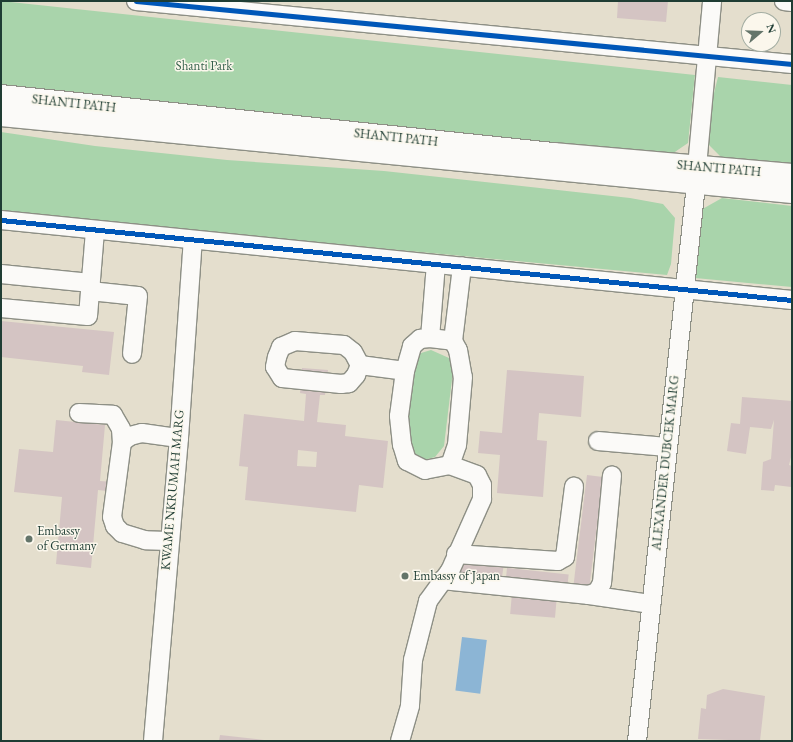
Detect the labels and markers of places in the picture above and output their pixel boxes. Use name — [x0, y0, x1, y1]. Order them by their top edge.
place label: Embassy of Germany — [37, 524, 96, 555]
marker: Embassy of Germany — [24, 534, 34, 544]
place label: Embassy of Japan — [413, 568, 500, 584]
marker: Embassy of Japan — [400, 571, 410, 581]

